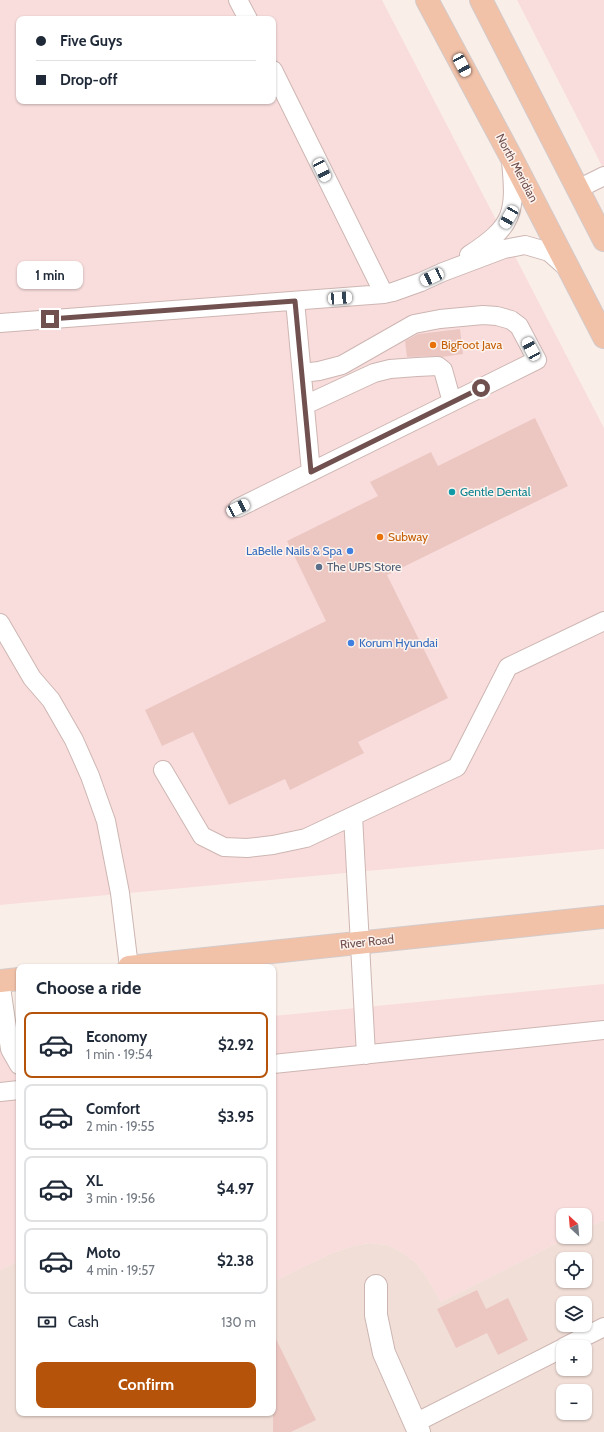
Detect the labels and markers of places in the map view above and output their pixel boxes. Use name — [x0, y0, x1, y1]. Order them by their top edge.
place label: BigFoot Java — [441, 337, 502, 352]
marker: BigFoot Java — [428, 340, 438, 350]
place label: Gentle Dental — [460, 484, 531, 499]
marker: Gentle Dental — [447, 487, 457, 497]
place label: Subway — [388, 529, 428, 544]
marker: Subway — [375, 532, 385, 542]
place label: LaBelle Nails & Spa — [246, 543, 342, 558]
marker: LaBelle Nails & Spa — [345, 546, 355, 556]
place label: The UPS Store — [327, 559, 401, 574]
marker: The UPS Store — [314, 562, 324, 572]
place label: Korum Hyundai — [359, 635, 438, 650]
marker: Korum Hyundai — [346, 638, 356, 648]

